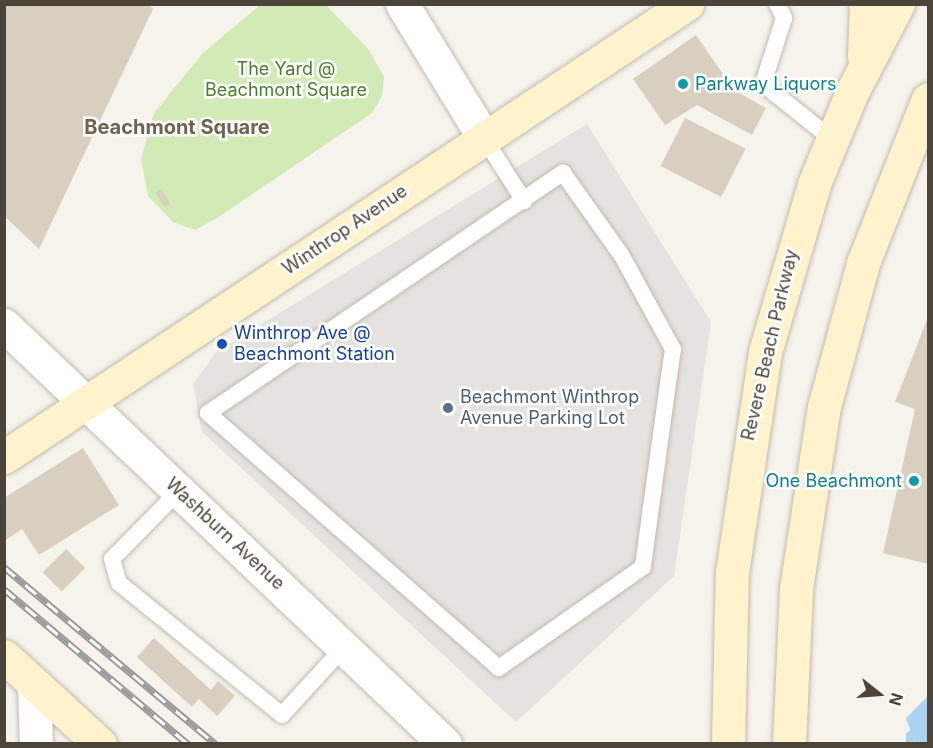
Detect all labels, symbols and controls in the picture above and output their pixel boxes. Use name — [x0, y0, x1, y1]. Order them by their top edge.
park label: The Yard @ Beachmont Square — [205, 59, 367, 101]
place label: Parkway Liquors — [695, 73, 837, 95]
marker: Parkway Liquors — [676, 77, 690, 91]
district label: Beachmont Square — [84, 115, 270, 139]
street label: Winthrop Avenue — [279, 180, 411, 280]
street label: Revere Beach Parkway — [737, 247, 803, 443]
place label: Winthrop Ave @ Beachmont Station — [234, 323, 395, 366]
marker: Winthrop Ave @ Beachmont Station — [215, 337, 229, 351]
place label: Beachmont Winthrop Avenue Parking Lot — [460, 387, 639, 430]
marker: Beachmont Winthrop Avenue Parking Lot — [441, 401, 455, 415]
place label: One Beachmont — [765, 470, 902, 492]
street label: Washburn Avenue — [161, 473, 289, 595]
marker: One Beachmont — [907, 474, 921, 488]
north arrow — [849, 664, 909, 724]
text: N — [885, 690, 908, 708]

